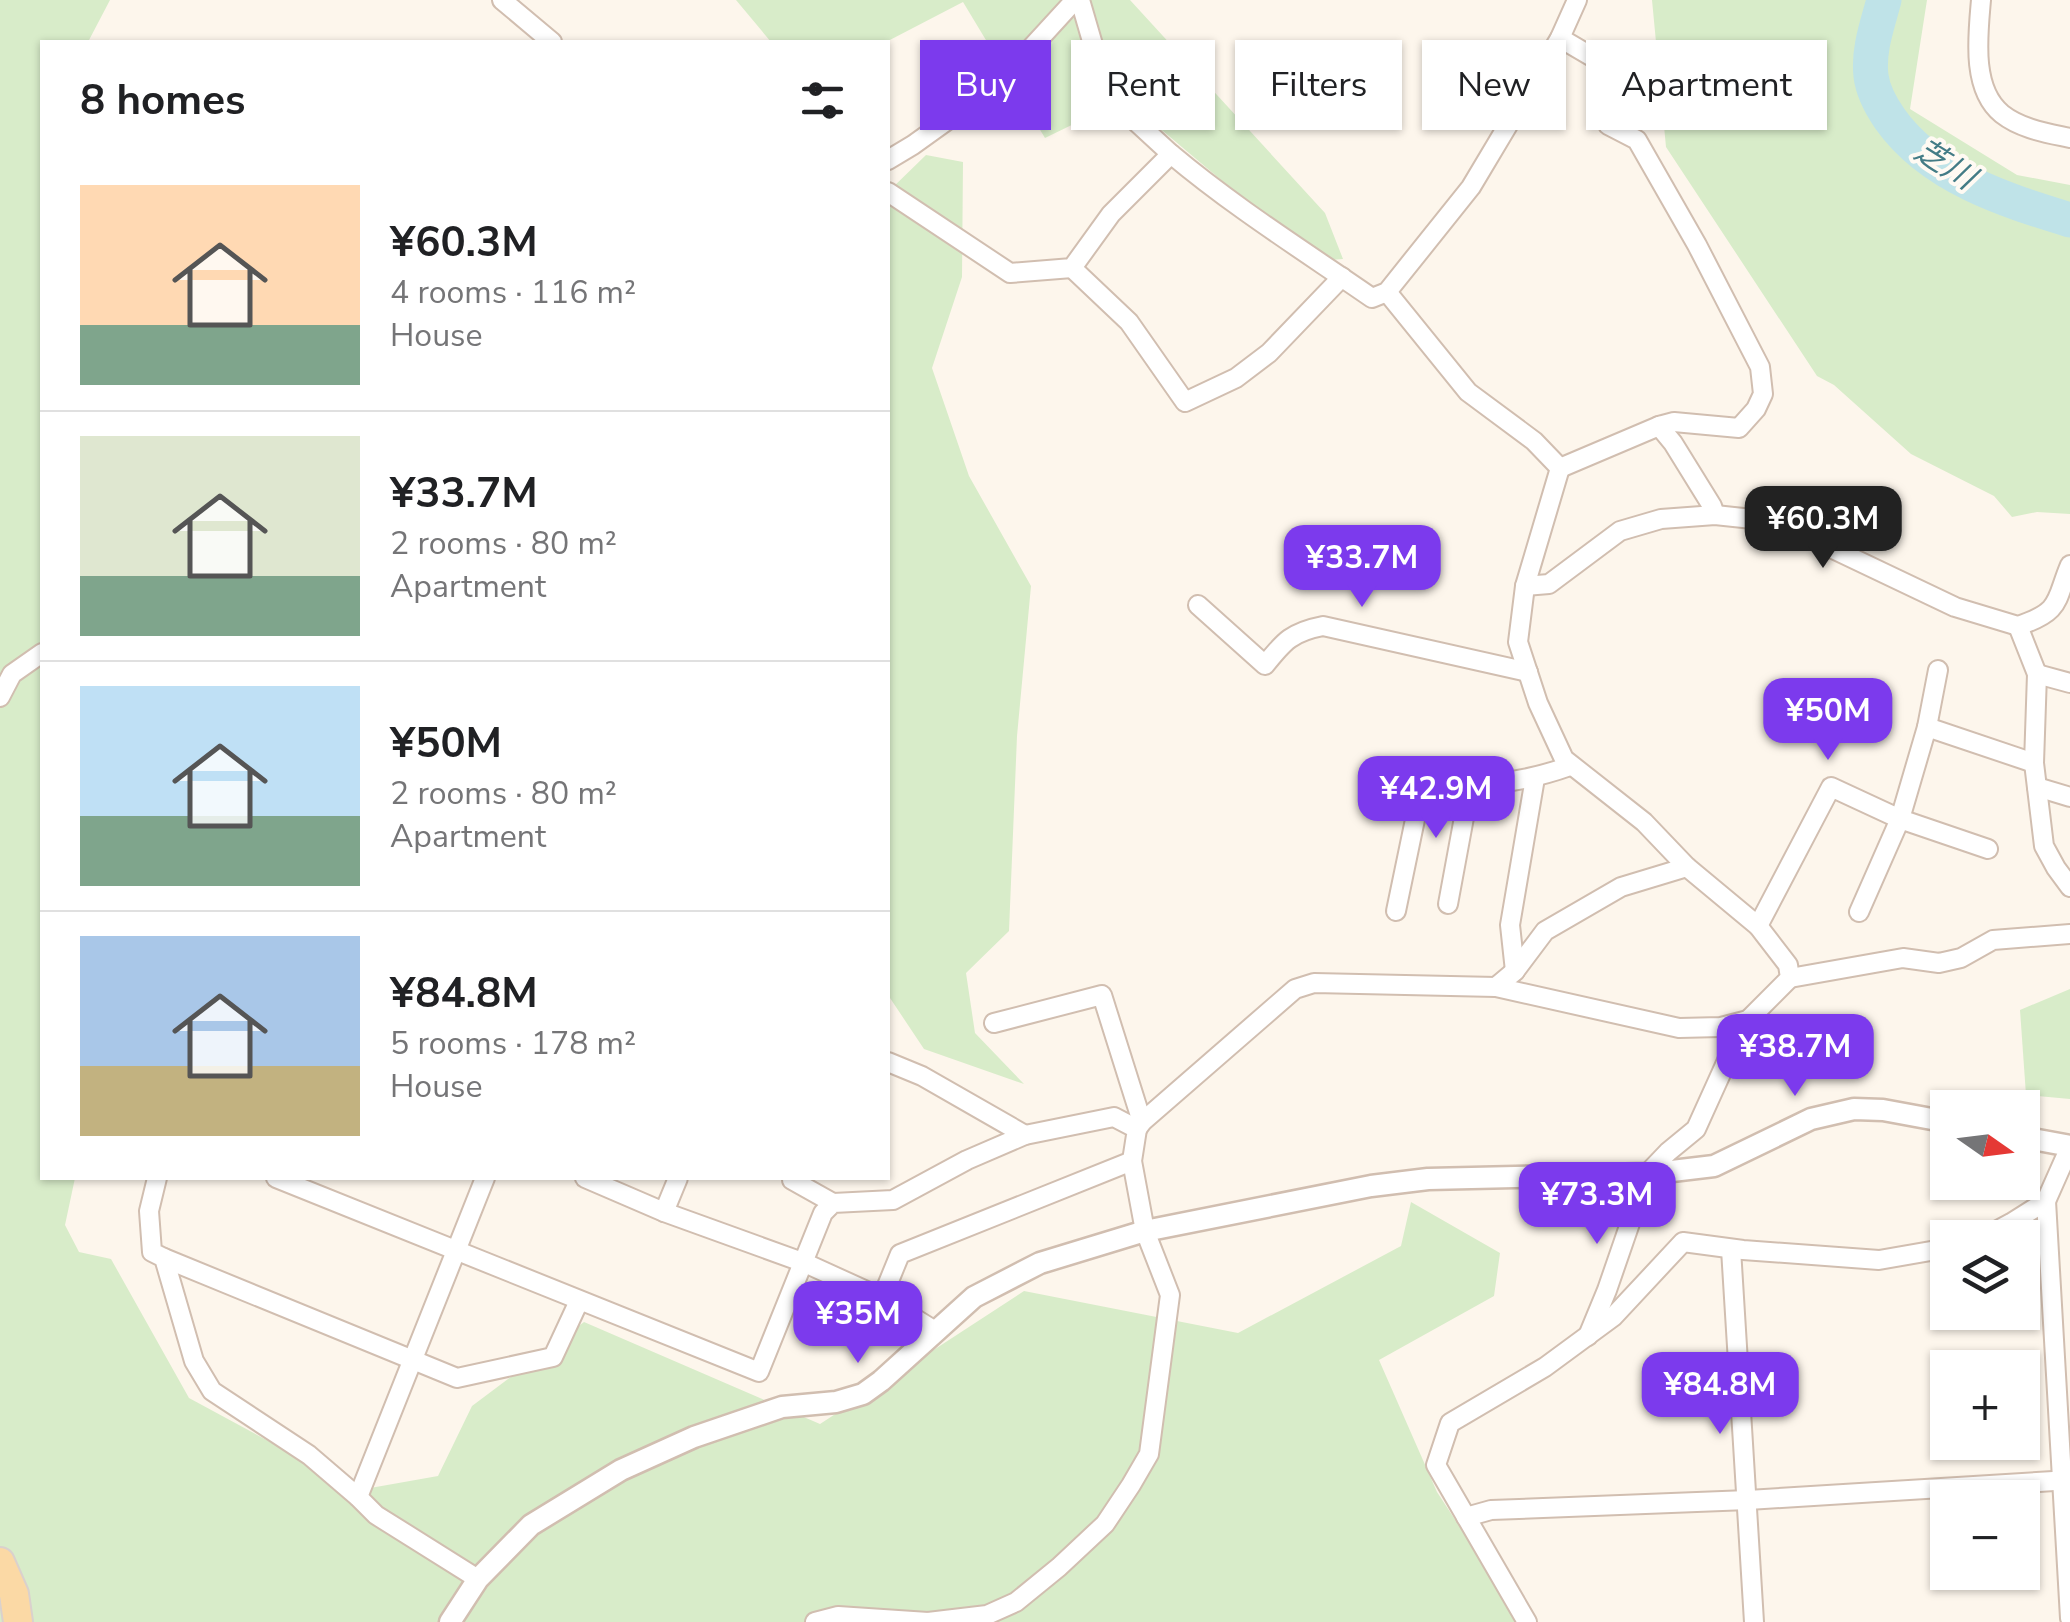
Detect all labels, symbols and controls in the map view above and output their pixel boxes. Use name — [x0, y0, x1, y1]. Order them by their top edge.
chip: Buy — [920, 40, 1051, 130]
chip: Rent — [1071, 40, 1215, 130]
chip: Filters — [1235, 40, 1402, 130]
chip: New — [1422, 40, 1566, 130]
chip: Apartment — [1586, 40, 1827, 130]
text: 8 homes — [80, 72, 245, 129]
icon: filters — [795, 73, 850, 128]
water label: 芝川 — [1906, 129, 1986, 201]
text: ¥60.3M — [390, 214, 538, 271]
icon: home — [160, 225, 280, 345]
text: 4 rooms · 116 m² — [390, 271, 636, 314]
text: House — [390, 314, 483, 357]
text: ¥33.7M — [390, 465, 538, 522]
icon: home — [160, 476, 280, 596]
pin: ¥60.3M — [1742, 486, 1904, 571]
text: ¥60.3M — [1767, 497, 1879, 540]
text: 2 rooms · 80 m² — [390, 522, 617, 565]
pin: ¥33.7M — [1281, 525, 1443, 610]
text: ¥33.7M — [1306, 536, 1418, 579]
text: Apartment — [390, 565, 546, 608]
pin: ¥50M — [1769, 678, 1887, 763]
text: ¥50M — [1785, 689, 1871, 732]
text: ¥50M — [390, 715, 502, 772]
icon: home — [160, 726, 280, 846]
pin: ¥42.9M — [1355, 756, 1517, 841]
text: ¥42.9M — [1380, 767, 1492, 810]
text: 2 rooms · 80 m² — [390, 772, 617, 815]
text: Apartment — [390, 815, 546, 858]
text: ¥84.8M — [390, 965, 538, 1022]
icon: home — [160, 976, 280, 1096]
pin: ¥38.7M — [1714, 1014, 1876, 1099]
text: 5 rooms · 178 m² — [390, 1022, 636, 1065]
text: ¥38.7M — [1739, 1025, 1851, 1068]
text: House — [390, 1065, 483, 1108]
north arrow — [1930, 1090, 2040, 1200]
map controls — [1930, 1090, 2040, 1590]
pin: ¥73.3M — [1516, 1162, 1678, 1247]
text: ¥73.3M — [1541, 1173, 1653, 1216]
button: layers — [1930, 1220, 2040, 1330]
pin: ¥35M — [799, 1281, 917, 1366]
text: ¥35M — [815, 1292, 901, 1335]
button: + — [1930, 1350, 2040, 1460]
pin: ¥84.8M — [1639, 1352, 1801, 1437]
text: ¥84.8M — [1664, 1363, 1776, 1406]
button: − — [1930, 1480, 2040, 1590]

